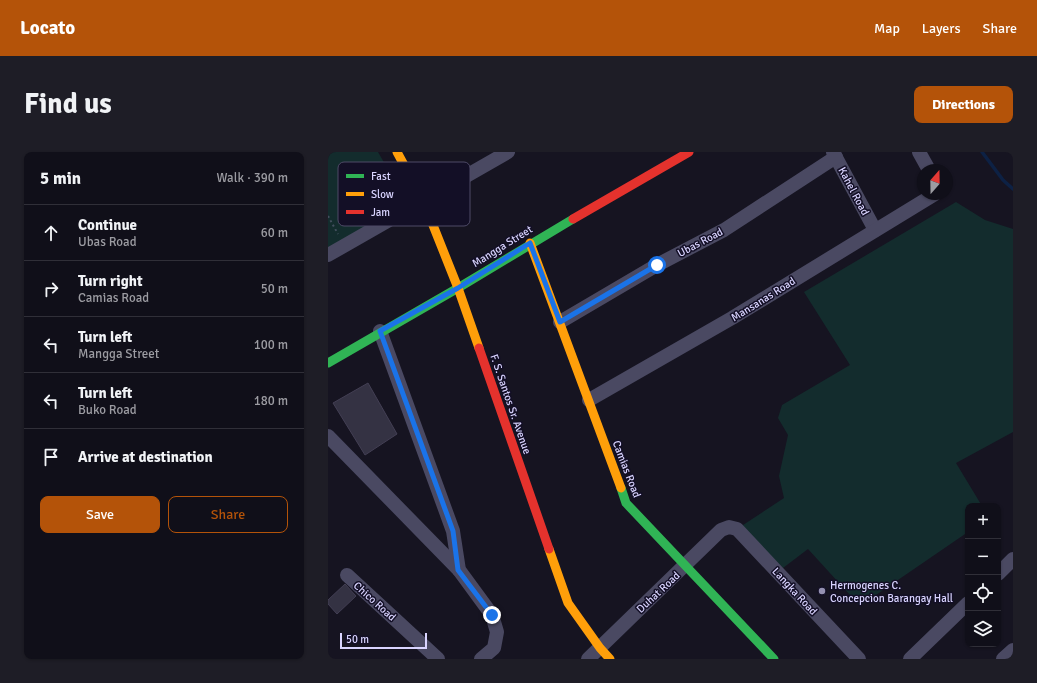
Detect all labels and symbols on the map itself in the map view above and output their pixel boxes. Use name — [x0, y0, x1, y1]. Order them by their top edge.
legend — [338, 162, 470, 226]
north arrow — [917, 164, 953, 200]
street label: Kahel Road — [835, 165, 872, 218]
text: Fast — [371, 170, 391, 183]
text: Slow — [371, 188, 394, 201]
text: Jam — [371, 206, 390, 219]
street label: Mangga Street — [470, 223, 535, 270]
street label: Ubas Road — [675, 225, 725, 260]
route start — [648, 256, 666, 274]
street label: Mansanas Road — [729, 274, 798, 324]
street label: F. S. Santos Sr. Avenue — [487, 352, 534, 456]
street label: Camias Road — [610, 439, 643, 500]
street label: Langka Road — [769, 565, 820, 618]
street label: Duhat Road — [634, 569, 683, 616]
street label: Chico Road — [351, 579, 399, 624]
place label: Hermogenes C. Concepcion Barangay Hall — [830, 579, 953, 605]
marker: Hermogenes C. Concepcion Barangay Hall — [817, 586, 827, 596]
route end — [483, 606, 501, 624]
scale bar — [340, 631, 427, 650]

